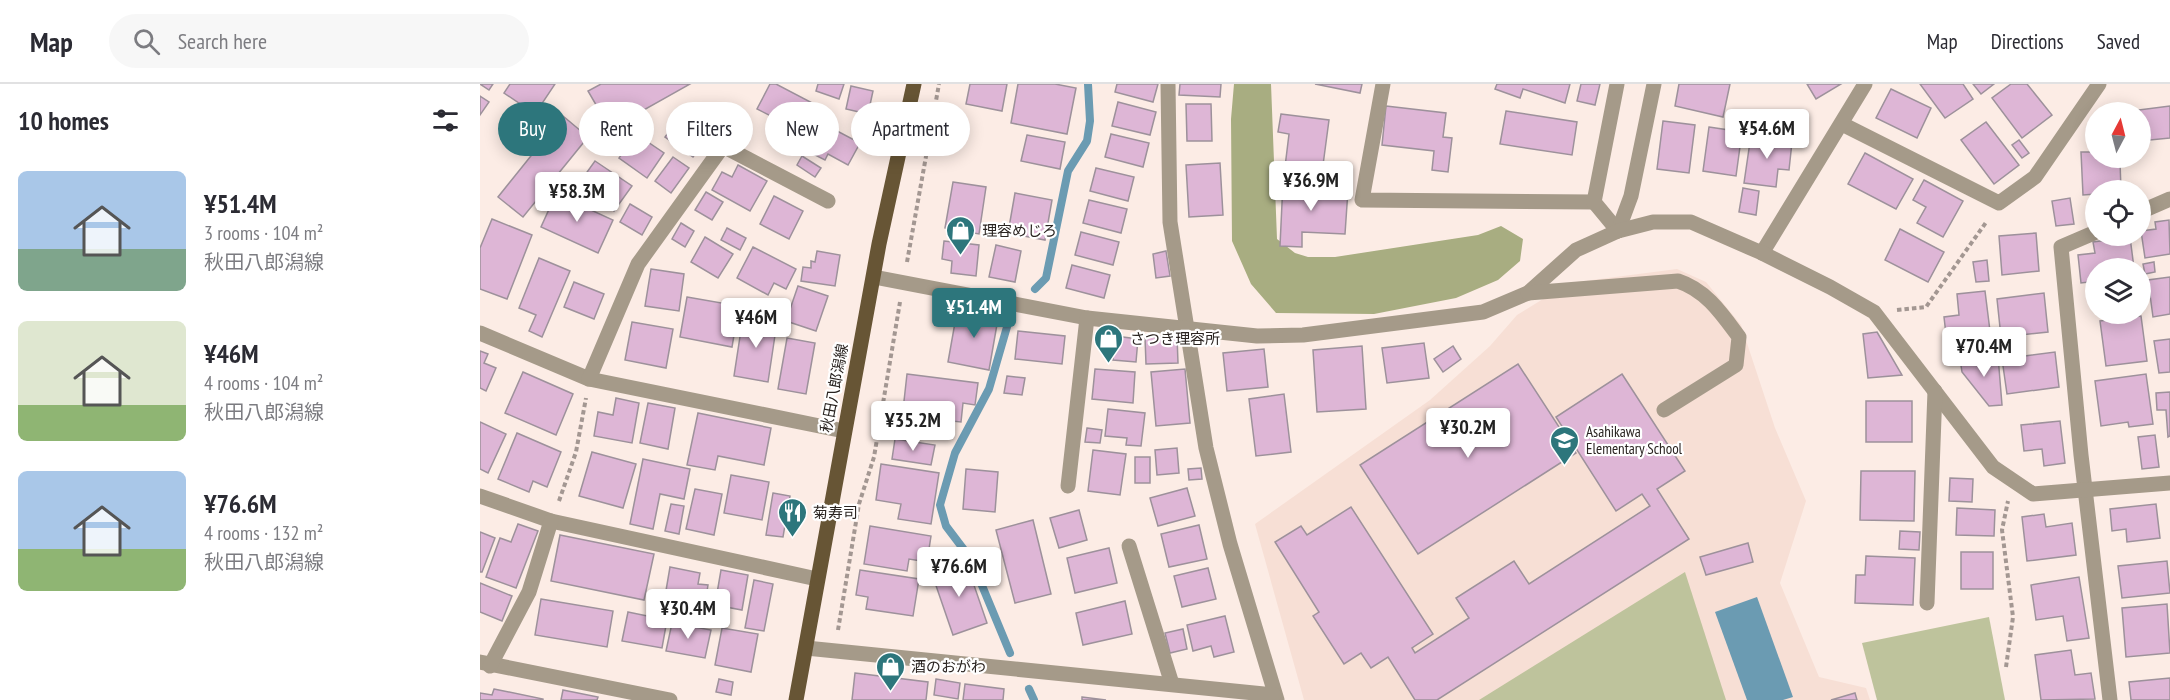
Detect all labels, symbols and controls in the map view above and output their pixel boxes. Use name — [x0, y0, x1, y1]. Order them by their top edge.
search box — [109, 14, 529, 68]
text: Map — [30, 23, 73, 60]
icon: search — [130, 25, 163, 58]
text: Search here — [178, 27, 267, 55]
text: Map — [1927, 28, 1958, 55]
text: Directions — [1991, 28, 2064, 55]
text: Saved — [2097, 28, 2140, 55]
chip: Buy — [498, 102, 567, 156]
chip: Rent — [579, 102, 654, 156]
chip: Filters — [666, 102, 753, 156]
chip: New — [765, 102, 839, 156]
chip: Apartment — [851, 102, 970, 156]
north arrow — [2085, 102, 2151, 168]
map controls — [2085, 102, 2151, 324]
text: 10 homes — [18, 104, 109, 137]
icon: filters — [429, 104, 462, 137]
pin: ¥54.6M — [1718, 109, 1816, 160]
text: ¥54.6M — [1739, 115, 1795, 141]
pin: ¥36.9M — [1262, 161, 1360, 212]
text: ¥36.9M — [1283, 167, 1339, 193]
pin: ¥58.3M — [528, 172, 626, 223]
text: ¥58.3M — [549, 178, 605, 204]
button: locate — [2085, 180, 2151, 246]
text: ¥51.4M — [204, 187, 277, 220]
icon: home — [66, 195, 138, 267]
shop icon: 理容めじろ — [945, 214, 977, 256]
text: 3 rooms · 104 m² — [204, 220, 323, 246]
place label: 理容めじろ — [982, 221, 1057, 240]
text: 秋田八郎潟線 — [204, 249, 324, 275]
button: layers — [2085, 258, 2151, 324]
pin: ¥51.4M — [925, 288, 1023, 339]
text: ¥51.4M — [946, 294, 1002, 320]
pin: ¥46M — [720, 298, 792, 349]
text: ¥46M — [735, 304, 777, 330]
shop icon: さつき理容所 — [1093, 322, 1125, 364]
pin: ¥70.4M — [1935, 327, 2033, 378]
place label: さつき理容所 — [1130, 329, 1220, 348]
text: ¥70.4M — [1956, 333, 2012, 359]
text: ¥46M — [204, 337, 259, 370]
street label: 秋田八郎潟線 — [816, 342, 852, 434]
icon: home — [66, 345, 138, 417]
text: 4 rooms · 104 m² — [204, 370, 323, 396]
text: 秋田八郎潟線 — [204, 399, 324, 425]
pin: ¥35.2M — [864, 401, 962, 452]
text: ¥35.2M — [885, 407, 941, 433]
pin: ¥30.2M — [1419, 408, 1517, 459]
text: ¥30.2M — [1440, 414, 1496, 440]
place label: Asahikawa Elementary School — [1586, 422, 1683, 458]
school or university icon: Asahikawa Elementary School — [1549, 424, 1581, 466]
text: ¥76.6M — [204, 487, 277, 520]
icon: home — [66, 495, 138, 567]
restaurant icon: 菊寿司 — [776, 496, 808, 538]
place label: 菊寿司 — [813, 503, 858, 522]
text: 4 rooms · 132 m² — [204, 520, 323, 546]
pin: ¥76.6M — [910, 547, 1008, 598]
text: 秋田八郎潟線 — [204, 549, 324, 575]
text: ¥76.6M — [931, 553, 987, 579]
pin: ¥30.4M — [639, 589, 737, 640]
text: ¥30.4M — [660, 595, 716, 621]
shop icon: 酒のおがわ — [874, 650, 906, 692]
place label: 酒のおがわ — [911, 657, 986, 676]

